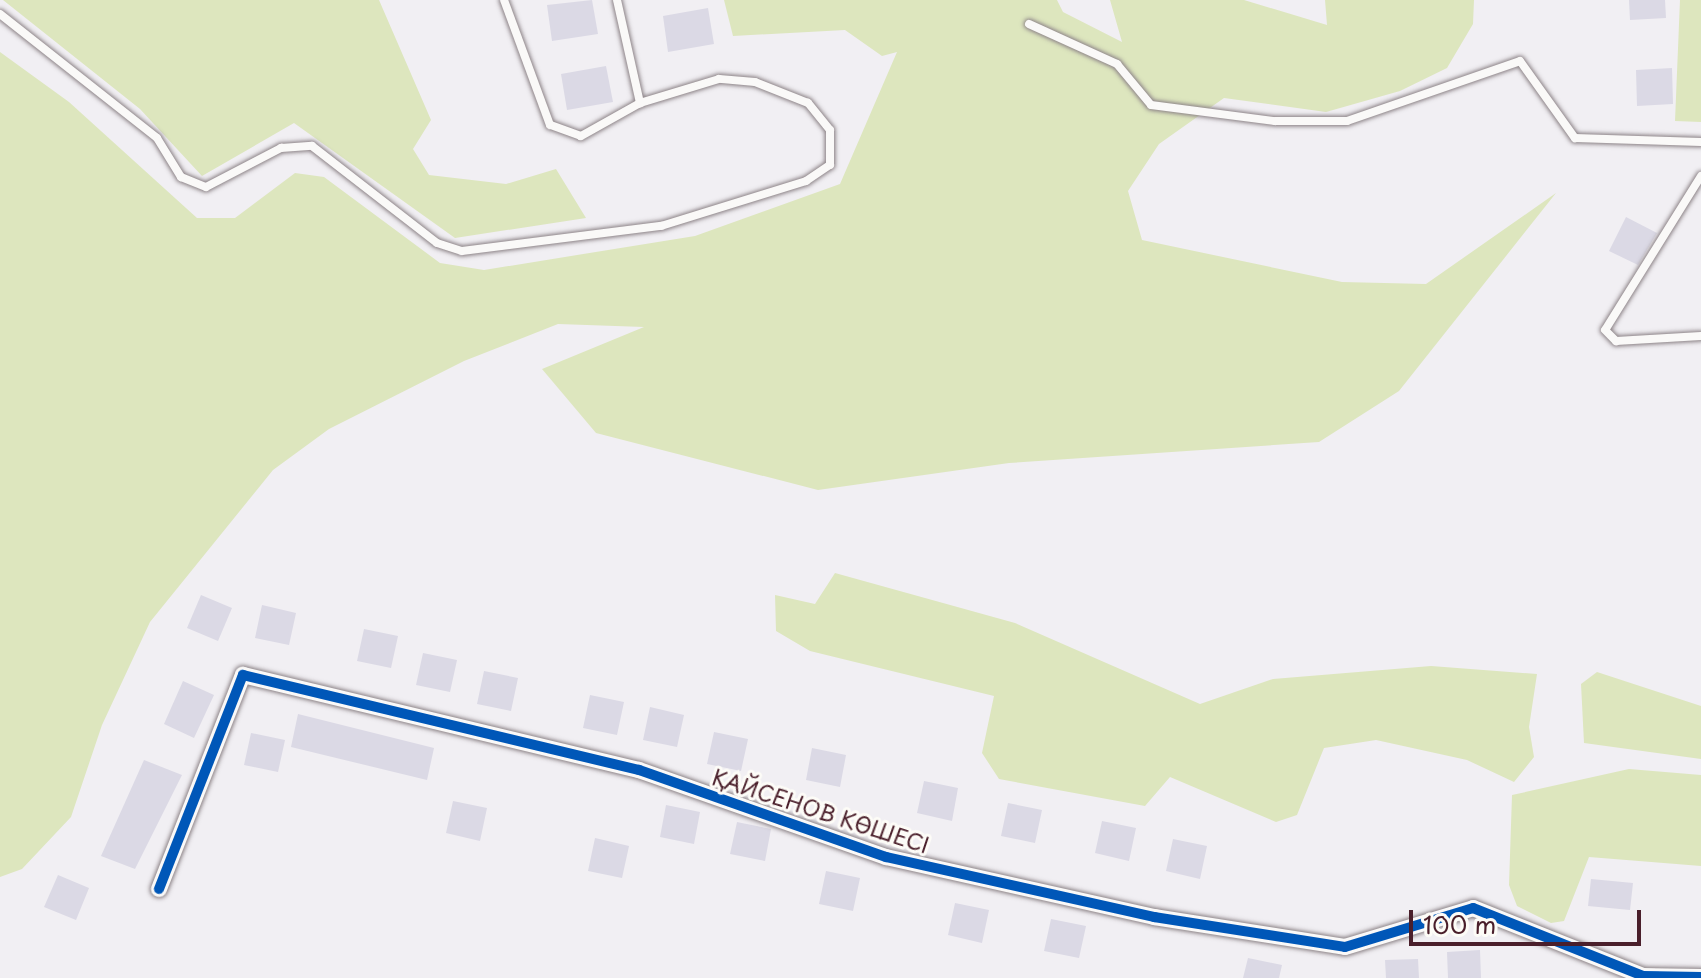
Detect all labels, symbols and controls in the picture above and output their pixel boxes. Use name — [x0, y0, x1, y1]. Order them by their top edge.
street label: ҚАЙСЕНОВ КӨШЕСІ — [710, 763, 932, 857]
scale bar — [1413, 894, 1645, 944]
text: 100 m — [1423, 906, 1496, 942]

